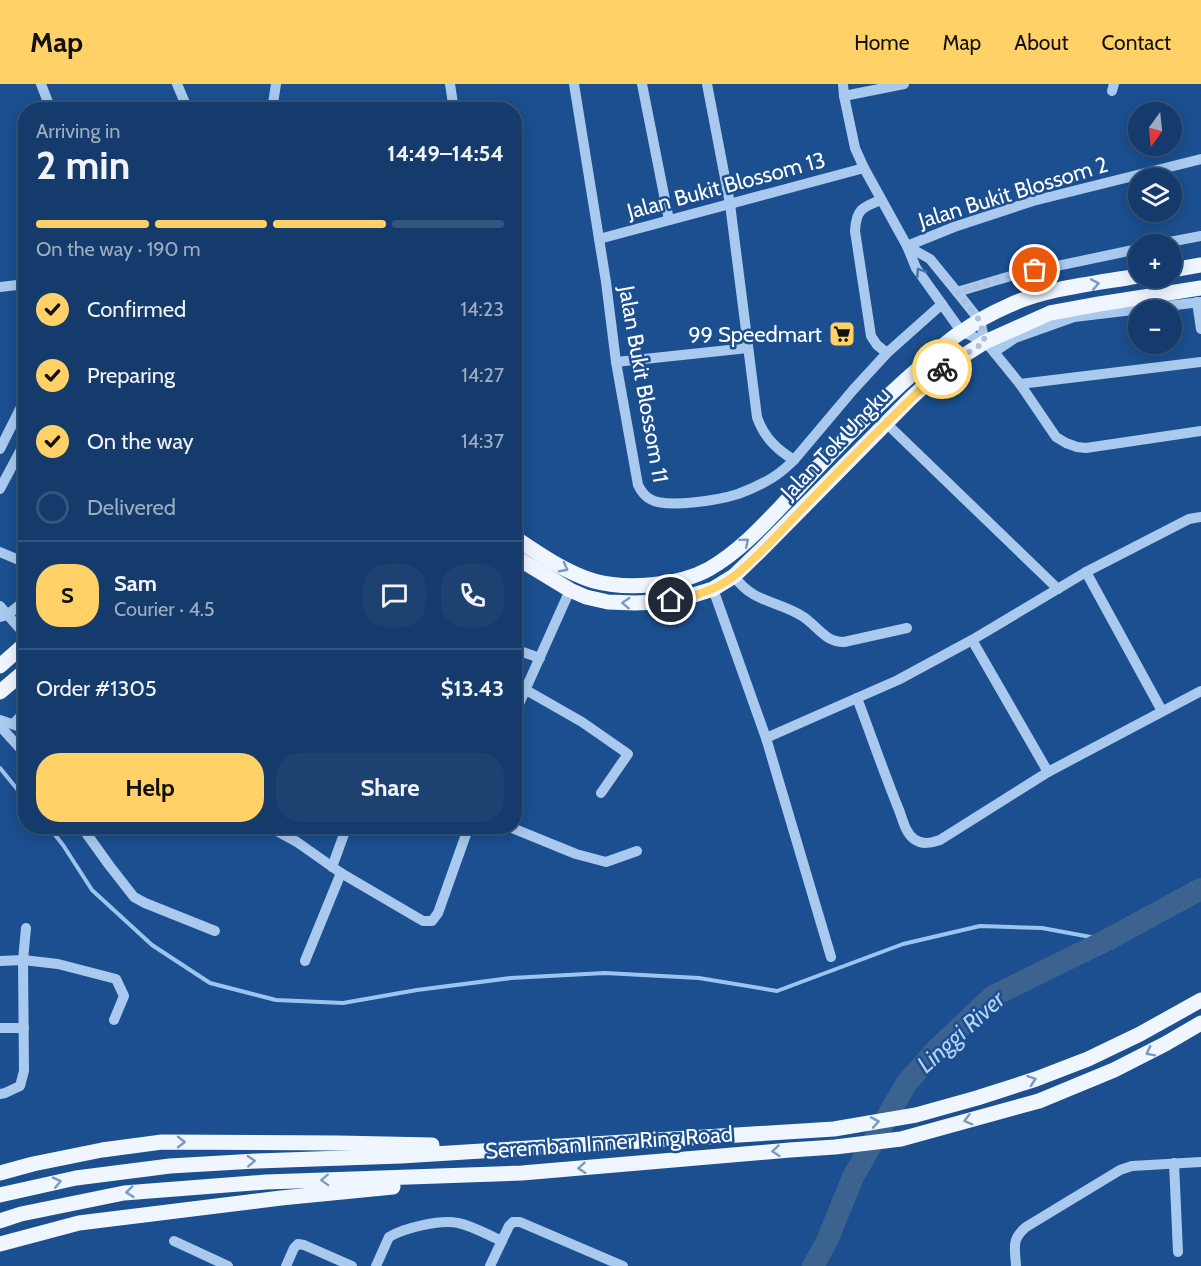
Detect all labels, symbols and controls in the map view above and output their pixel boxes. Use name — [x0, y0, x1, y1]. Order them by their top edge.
text: Map — [30, 25, 83, 59]
text: Home — [854, 30, 910, 55]
text: Map — [943, 30, 981, 55]
text: About — [1014, 30, 1068, 55]
text: Contact — [1101, 30, 1171, 55]
north arrow — [1128, 102, 1182, 156]
map controls — [1128, 102, 1182, 354]
text: Arriving in — [36, 119, 120, 143]
text: 14:49–14:54 — [387, 140, 504, 167]
text: 2 min — [36, 141, 130, 189]
street label: Jalan Bukit Blossom 13 — [623, 146, 828, 225]
street label: Jalan Bukit Blossom 2 — [914, 151, 1111, 234]
button: layers — [1128, 168, 1182, 222]
button: + — [1128, 234, 1182, 288]
text: On the way · 190 m — [36, 237, 201, 261]
pin — [1009, 244, 1060, 295]
icon: bag — [1018, 253, 1051, 286]
one-way arrow — [916, 268, 927, 279]
one-way arrow — [1090, 278, 1100, 291]
street label: Jalan Bukit Blossom 11 — [613, 283, 674, 485]
icon: check — [36, 293, 69, 326]
text: Confirmed — [87, 296, 186, 323]
text: 14:23 — [460, 297, 504, 321]
button: − — [1128, 300, 1182, 354]
supermarket icon: 99 Speedmart — [827, 319, 857, 349]
place label: 99 Speedmart — [688, 321, 823, 348]
courier — [912, 339, 972, 399]
icon: bike — [926, 353, 959, 386]
icon: check — [36, 359, 69, 392]
text: Preparing — [87, 362, 175, 389]
text: 14:27 — [461, 363, 504, 387]
street label: Jalan Tok Ungku — [774, 381, 896, 506]
icon: check — [36, 425, 69, 458]
text: On the way — [87, 428, 194, 455]
text: 14:37 — [461, 429, 504, 453]
text: Delivered — [87, 494, 176, 521]
one-way arrow — [738, 539, 749, 550]
one-way arrow — [558, 561, 568, 572]
button: chat — [363, 564, 426, 627]
button: phone — [441, 564, 504, 627]
text: Sam — [114, 570, 157, 597]
pin — [645, 574, 696, 625]
text: S — [61, 582, 74, 609]
icon: home — [654, 583, 687, 616]
one-way arrow — [621, 596, 630, 609]
text: Courier · 4.5 — [114, 597, 215, 621]
text: Order #1305 — [36, 675, 157, 702]
text: $13.43 — [441, 675, 504, 702]
button: Help — [36, 753, 264, 822]
button: Share — [276, 753, 504, 822]
water label: Linggi River — [911, 984, 1012, 1079]
one-way arrow — [1146, 1045, 1156, 1056]
one-way arrow — [1026, 1074, 1037, 1087]
one-way arrow — [963, 1113, 973, 1126]
one-way arrow — [869, 1116, 879, 1129]
street label: Seremban Inner Ring Road — [484, 1120, 734, 1165]
one-way arrow — [177, 1136, 186, 1148]
one-way arrow — [772, 1144, 781, 1157]
one-way arrow — [246, 1155, 255, 1168]
one-way arrow — [578, 1161, 587, 1174]
one-way arrow — [320, 1173, 329, 1186]
one-way arrow — [52, 1176, 62, 1189]
one-way arrow — [125, 1186, 135, 1198]

